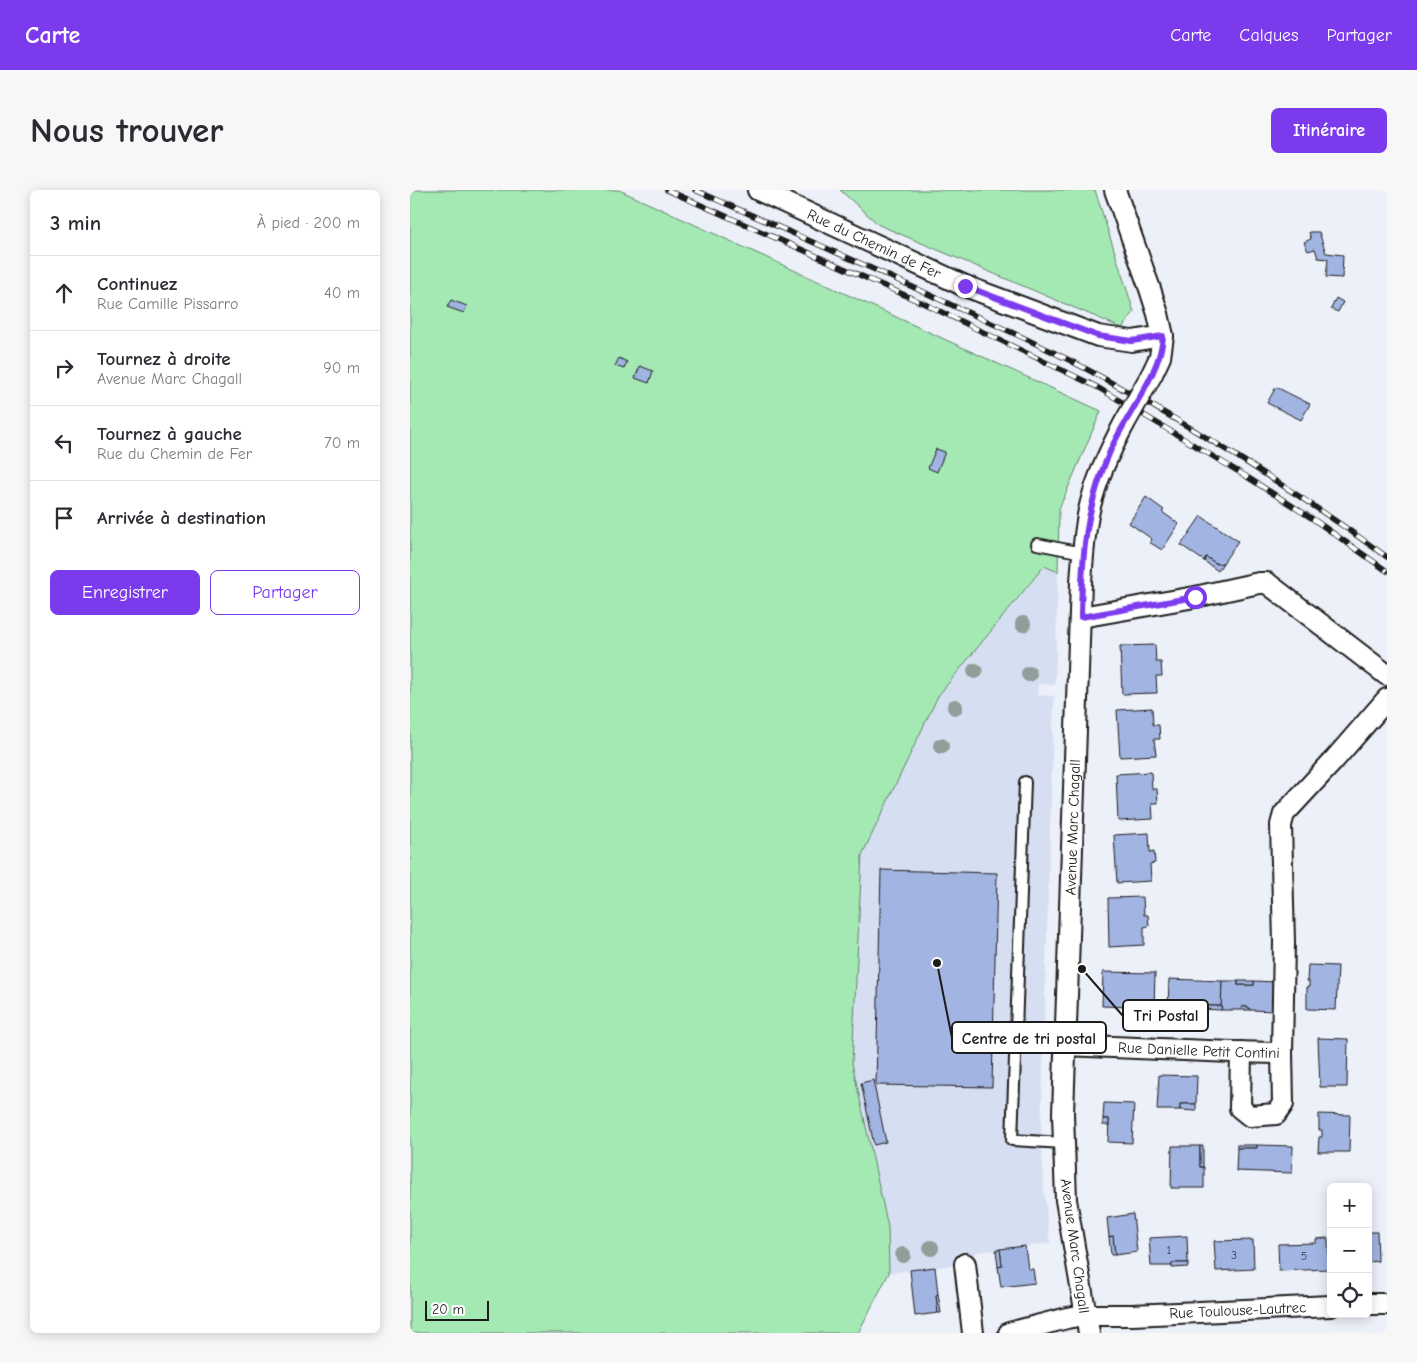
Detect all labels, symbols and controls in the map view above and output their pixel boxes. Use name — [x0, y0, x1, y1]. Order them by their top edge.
text: Carte — [25, 21, 80, 49]
text: Carte — [1170, 25, 1211, 46]
text: Calques — [1239, 25, 1299, 46]
text: Partager — [1327, 25, 1392, 46]
button: Itinéraire — [1271, 108, 1387, 153]
text: Nous trouver — [30, 110, 223, 151]
street label: Rue du Chemin de Fer — [804, 205, 944, 283]
text: 3 min — [50, 211, 101, 235]
text: À pied · 200 m — [257, 214, 360, 232]
text: Continuez — [97, 273, 177, 295]
route end — [954, 275, 977, 298]
icon: ahead — [50, 279, 78, 307]
text: 40 m — [324, 284, 360, 302]
text: Rue Camille Pissarro — [97, 295, 238, 313]
text: Tournez à droite — [97, 348, 231, 370]
icon: right — [50, 354, 78, 382]
text: 90 m — [323, 359, 360, 377]
text: Avenue Marc Chagall — [97, 370, 242, 388]
text: Tournez à gauche — [97, 423, 242, 445]
icon: left — [50, 429, 78, 457]
text: 70 m — [324, 434, 360, 452]
text: Rue du Chemin de Fer — [97, 445, 252, 463]
icon: arrive — [50, 504, 78, 532]
text: Arrivée à destination — [97, 507, 266, 529]
button: Enregistrer — [50, 570, 200, 615]
button: Partager — [210, 570, 360, 615]
route start — [1184, 586, 1207, 609]
street label: Avenue Marc Chagall — [1061, 759, 1084, 896]
callout: Tri Postal — [1123, 1000, 1208, 1031]
text: Tri Postal — [1133, 1007, 1199, 1025]
callout: Centre de tri postal — [952, 1022, 1106, 1053]
text: Centre de tri postal — [962, 1030, 1096, 1048]
street label: Rue Danielle Petit Contini — [1118, 1038, 1280, 1062]
street label: Avenue Marc Chagall — [1057, 1177, 1093, 1315]
map controls — [1327, 1183, 1372, 1318]
button: + — [1327, 1183, 1372, 1228]
button: − — [1327, 1228, 1372, 1273]
house number: 1 — [1167, 1243, 1172, 1257]
house number: 3 — [1231, 1248, 1237, 1262]
house number: 5 — [1301, 1249, 1307, 1263]
button: locate — [1327, 1273, 1372, 1318]
scale bar — [425, 1298, 489, 1321]
street label: Rue Toulouse-Lautrec — [1169, 1298, 1307, 1322]
text: 20 m — [432, 1301, 464, 1318]

